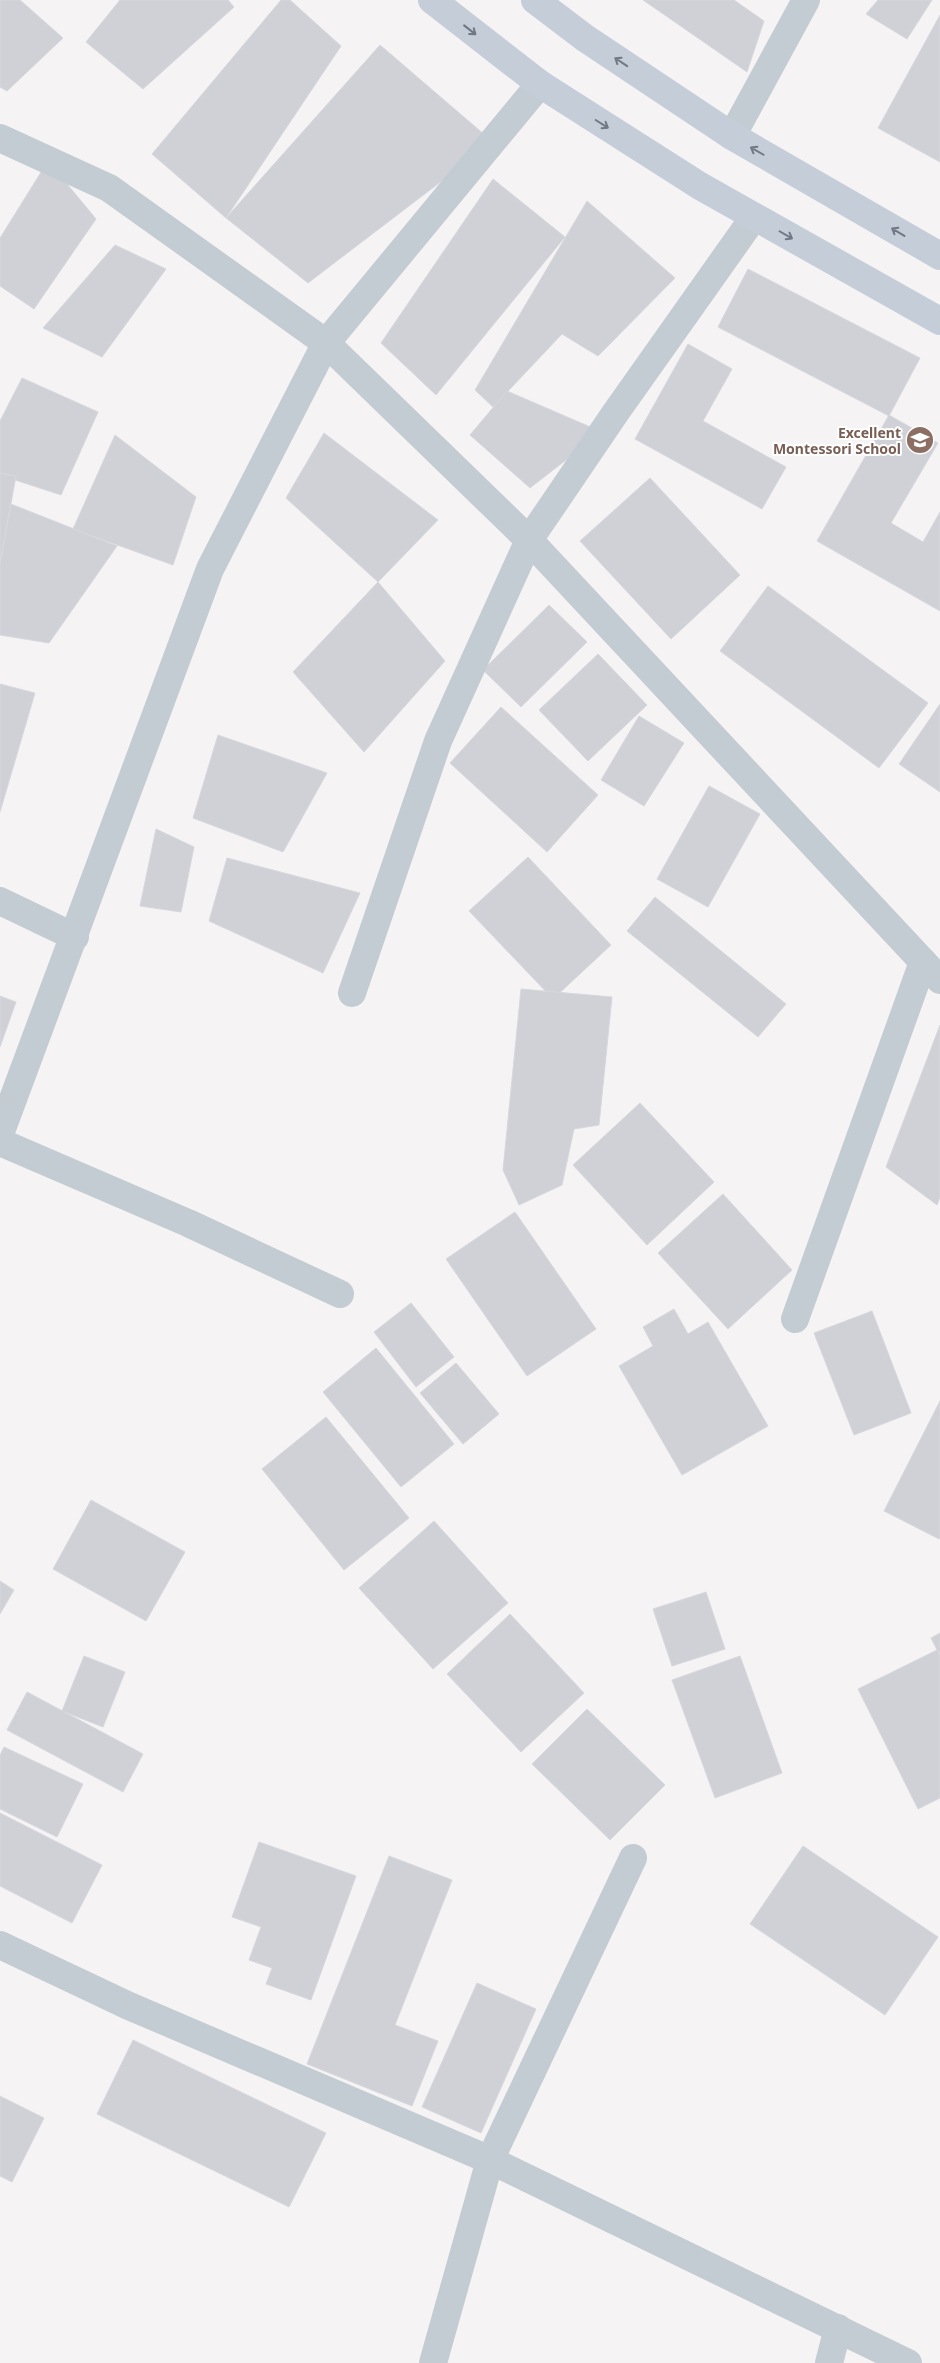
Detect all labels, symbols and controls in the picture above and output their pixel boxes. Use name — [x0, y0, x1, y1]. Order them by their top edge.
one-way arrow — [463, 25, 477, 35]
one-way arrow — [614, 57, 628, 67]
one-way arrow — [595, 119, 609, 129]
one-way arrow — [751, 145, 765, 155]
one-way arrow — [891, 226, 906, 236]
one-way arrow — [779, 231, 793, 241]
place label: Excellent Montessori School — [773, 423, 901, 458]
school or university icon: Excellent Montessori School — [905, 425, 935, 455]

